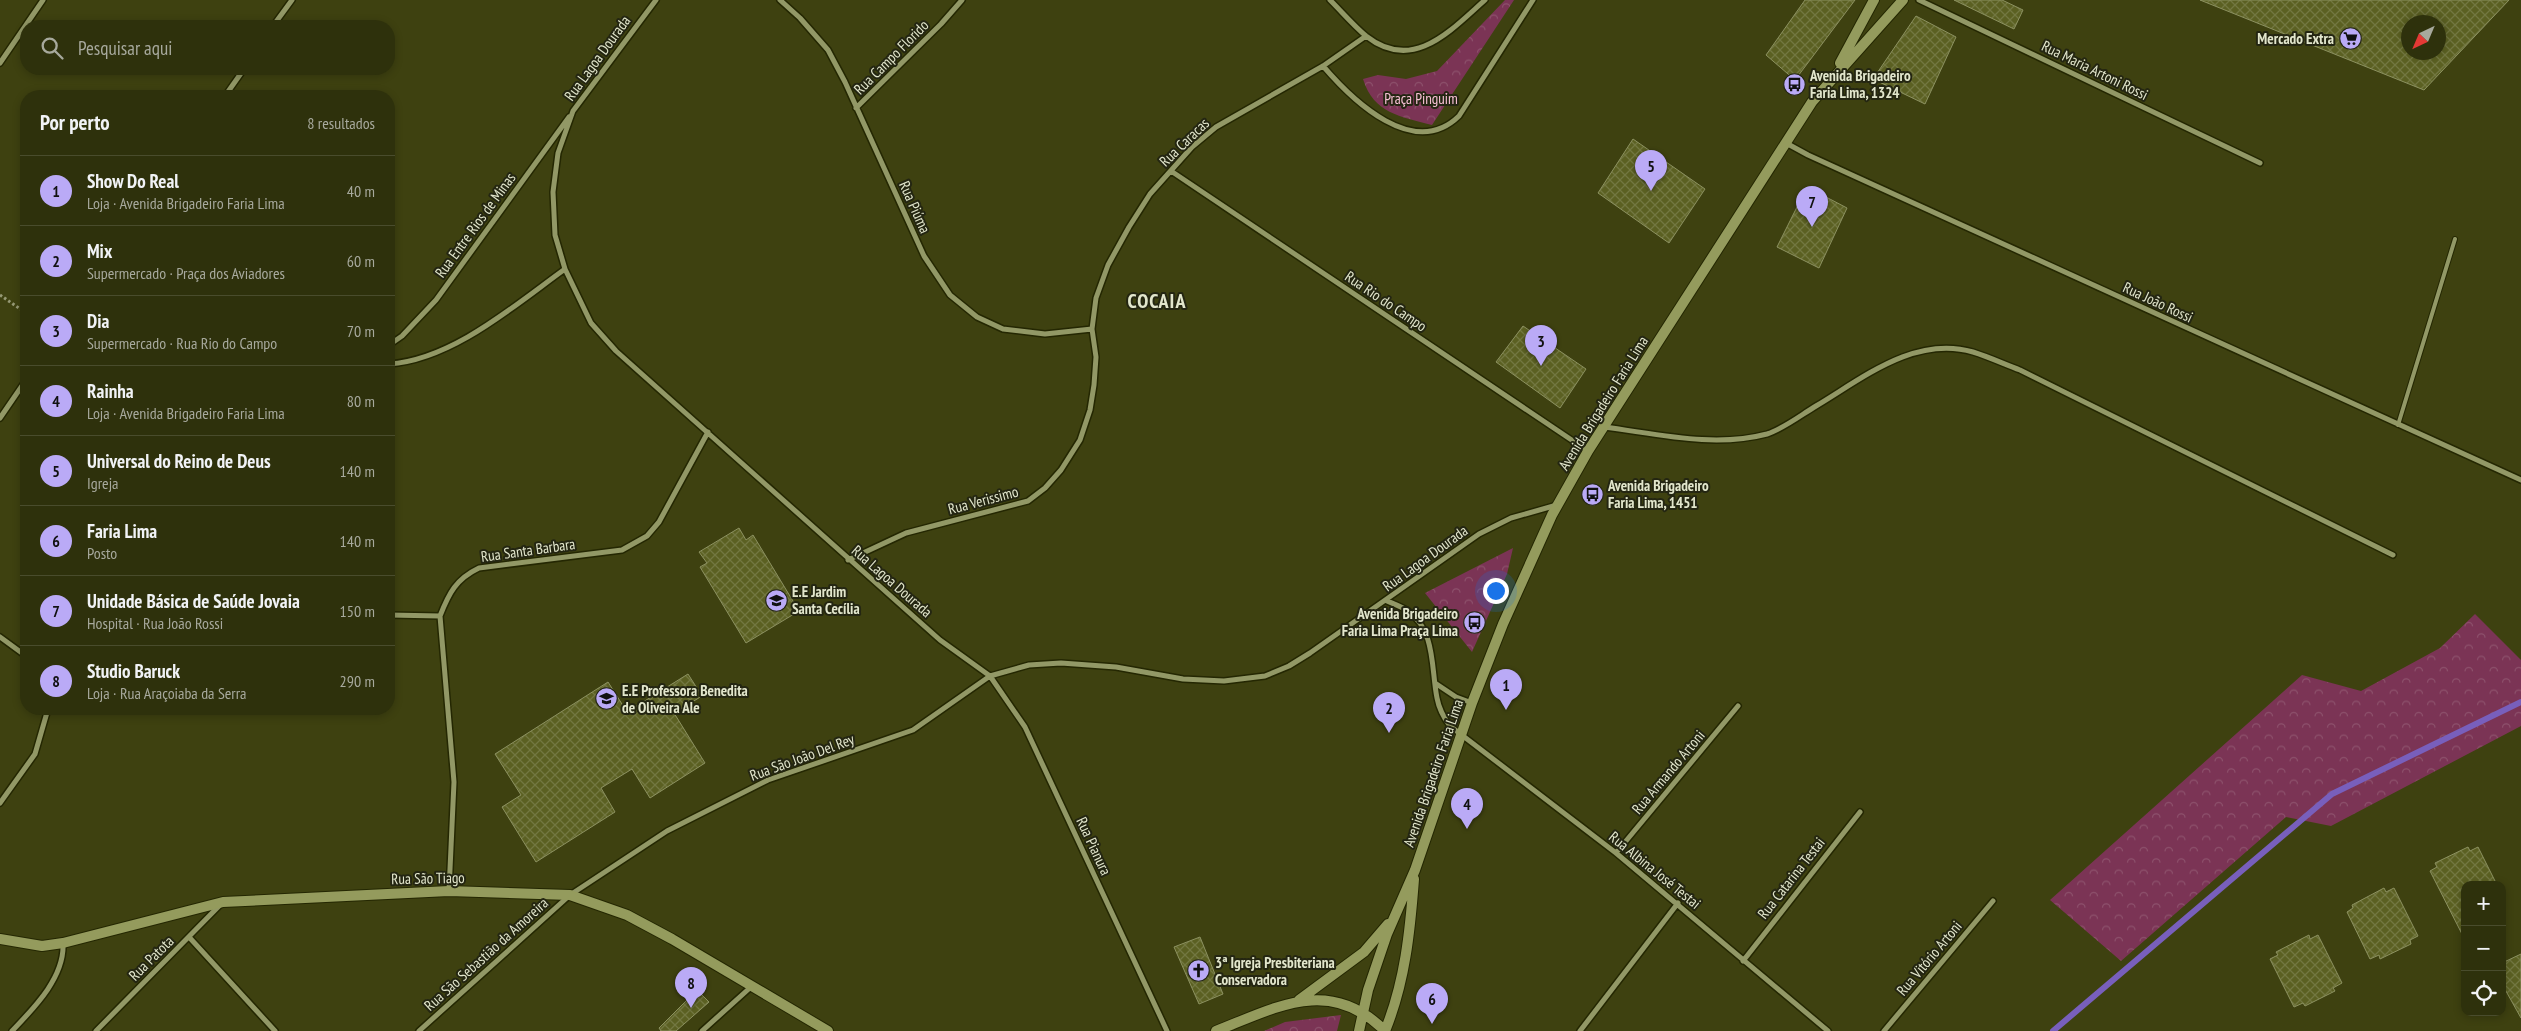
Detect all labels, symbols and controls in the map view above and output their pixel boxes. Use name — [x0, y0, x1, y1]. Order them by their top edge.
street label: Rua Lagoa Dourada — [560, 12, 634, 104]
north arrow — [2401, 15, 2446, 60]
street label: Rua Campo Florido — [850, 16, 932, 98]
search box — [20, 20, 395, 75]
supermarket icon: Mercado Extra — [2338, 26, 2362, 50]
place label: Mercado Extra — [2257, 29, 2334, 48]
icon: search — [38, 34, 66, 62]
text: Pesquisar aqui — [78, 36, 172, 60]
street label: Rua Maria Artoni Rossi — [2039, 36, 2151, 104]
place label: Avenida Brigadeiro Faria Lima, 1324 — [1809, 66, 1911, 102]
bus stop icon: Avenida Brigadeiro Faria Lima, 1324 — [1782, 72, 1806, 96]
park label: Praça Pinguim — [1384, 89, 1458, 108]
text: Por perto — [40, 109, 110, 136]
text: 8 resultados — [307, 113, 375, 133]
street label: Rua Caracas — [1155, 114, 1213, 170]
pin: 5 — [1635, 150, 1667, 191]
text: Show Do Real — [87, 169, 179, 193]
street label: Rua Entre Rios de Minas — [431, 169, 519, 281]
street label: Rua Piúma — [895, 178, 935, 236]
text: 1 — [52, 181, 60, 201]
text: 40 m — [347, 181, 375, 201]
pin: 7 — [1796, 186, 1828, 227]
text: Loja · Avenida Brigadeiro Faria Lima — [87, 193, 285, 213]
text: Mix — [87, 239, 112, 263]
text: 2 — [52, 251, 60, 271]
text: 60 m — [347, 251, 375, 271]
text: Supermercado · Praça dos Aviadores — [87, 263, 285, 283]
street label: Rua Rio do Campo — [1341, 267, 1431, 335]
street label: Rua João Rossi — [2120, 278, 2196, 326]
district label: COCAIA — [1128, 288, 1186, 314]
text: Dia — [87, 309, 109, 333]
text: 3 — [52, 321, 60, 341]
text: 70 m — [347, 321, 375, 341]
pin: 3 — [1525, 325, 1557, 366]
street label: Avenida Brigadeiro Faria Lima — [1554, 332, 1652, 474]
text: Supermercado · Rua Rio do Campo — [87, 333, 277, 353]
text: Rainha — [87, 379, 134, 403]
text: 4 — [52, 391, 60, 411]
text: 80 m — [347, 391, 375, 411]
text: Loja · Avenida Brigadeiro Faria Lima — [87, 403, 285, 423]
text: Universal do Reino de Deus — [87, 449, 271, 473]
text: 5 — [52, 461, 60, 481]
text: 140 m — [340, 461, 375, 481]
text: Igreja — [87, 473, 118, 493]
place label: Avenida Brigadeiro Faria Lima, 1451 — [1607, 476, 1709, 512]
street label: Rua Verissimo — [946, 482, 1020, 518]
bus stop icon: Avenida Brigadeiro Faria Lima, 1451 — [1580, 482, 1604, 506]
text: Faria Lima — [87, 519, 157, 543]
street label: Rua Lagoa Dourada — [1379, 521, 1471, 595]
text: 6 — [52, 531, 60, 551]
text: 140 m — [340, 531, 375, 551]
street label: Rua Santa Barbara — [480, 534, 576, 566]
street label: Rua Lagoa Dourada — [848, 541, 936, 621]
text: Posto — [87, 543, 117, 563]
your location — [1483, 578, 1509, 604]
place label: E.E Jardim Santa Cecília — [792, 582, 860, 618]
school or university icon: E.E Jardim Santa Cecília — [764, 588, 788, 612]
text: Unidade Básica de Saúde Jovaia — [87, 589, 300, 613]
text: 7 — [52, 601, 60, 621]
text: 150 m — [340, 601, 375, 621]
place label: Avenida Brigadeiro Faria Lima Praça Lima — [1342, 604, 1458, 640]
bus stop icon: Avenida Brigadeiro Faria Lima Praça Lima — [1462, 610, 1486, 634]
text: Hospital · Rua João Rossi — [87, 613, 223, 633]
text: Studio Baruck — [87, 659, 180, 683]
pin: 1 — [1490, 669, 1522, 710]
text: 8 — [52, 671, 60, 691]
text: 290 m — [340, 671, 375, 691]
place label: E.E Professora Benedita de Oliveira Ale — [622, 681, 748, 717]
text: Loja · Rua Araçoiaba da Serra — [87, 683, 247, 703]
school or university icon: E.E Professora Benedita de Oliveira Ale — [594, 687, 618, 711]
pin: 2 — [1373, 692, 1405, 733]
street label: Avenida Brigadeiro Faria Lima — [1399, 697, 1467, 849]
street label: Rua Armando Artoni — [1627, 726, 1709, 818]
street label: Rua São João Del Rey — [747, 729, 857, 785]
pin: 4 — [1451, 788, 1483, 829]
street label: Rua Pianura — [1072, 814, 1116, 878]
street label: Rua Albina José Testai — [1605, 827, 1705, 913]
street label: Rua Catarina Testai — [1753, 833, 1829, 923]
street label: Rua São Tiago — [391, 868, 465, 888]
map controls — [2461, 881, 2506, 1016]
button: + — [2461, 881, 2506, 926]
street label: Rua São Sebastião da Amoreira — [420, 893, 552, 1015]
street label: Rua Vitório Artoni — [1892, 917, 1966, 999]
button: − — [2461, 926, 2506, 971]
street label: Rua Patota — [125, 932, 177, 984]
place label: 3ª Igreja Presbiteriana Conservadora — [1215, 953, 1335, 989]
church icon: 3ª Igreja Presbiteriana Conservadora — [1187, 959, 1211, 983]
pin: 8 — [675, 967, 707, 1008]
button: locate — [2461, 971, 2506, 1016]
pin: 6 — [1416, 983, 1448, 1024]

